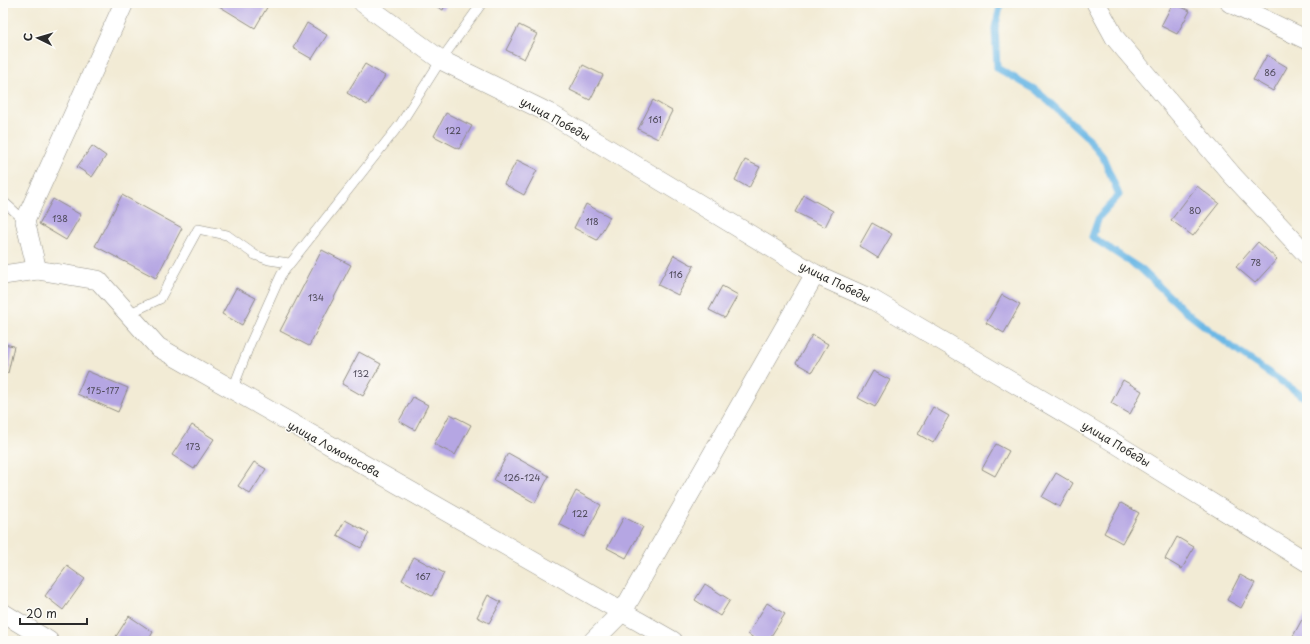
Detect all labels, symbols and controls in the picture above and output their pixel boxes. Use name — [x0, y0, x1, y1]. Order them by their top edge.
north arrow — [18, 18, 58, 58]
text: С — [19, 32, 36, 42]
house number: 86 — [1264, 65, 1276, 79]
street label: улица Победы — [517, 92, 593, 145]
house number: 161 — [648, 112, 662, 126]
house number: 122 — [445, 123, 461, 137]
house number: 80 — [1189, 203, 1202, 217]
house number: 138 — [52, 211, 68, 225]
house number: 118 — [585, 214, 599, 228]
house number: 78 — [1251, 255, 1261, 269]
street label: улица Победы — [797, 257, 874, 306]
house number: 116 — [669, 267, 683, 281]
house number: 134 — [308, 290, 324, 304]
house number: 132 — [353, 366, 369, 380]
house number: 175-177 — [87, 383, 119, 397]
street label: улица Ломоносова — [285, 416, 384, 481]
street label: улица Победы — [1079, 416, 1154, 471]
house number: 173 — [186, 439, 201, 453]
house number: 126-124 — [504, 470, 540, 484]
house number: 122 — [572, 506, 588, 520]
house number: 167 — [416, 569, 431, 583]
scale bar — [20, 600, 87, 626]
text: 20 m — [26, 604, 57, 622]

